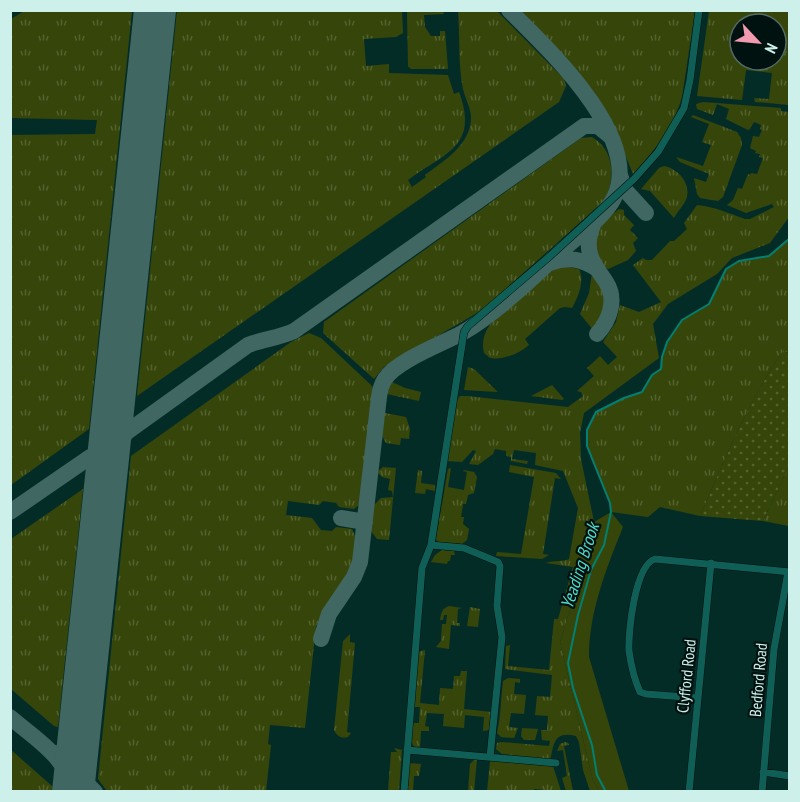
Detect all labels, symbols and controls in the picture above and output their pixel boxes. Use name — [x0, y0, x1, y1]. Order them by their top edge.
north arrow — [728, 12, 788, 72]
text: N — [761, 40, 782, 57]
water label: Yeading Brook — [555, 518, 605, 612]
street label: Clyfford Road — [672, 638, 700, 714]
street label: Bedford Road — [745, 642, 771, 718]

